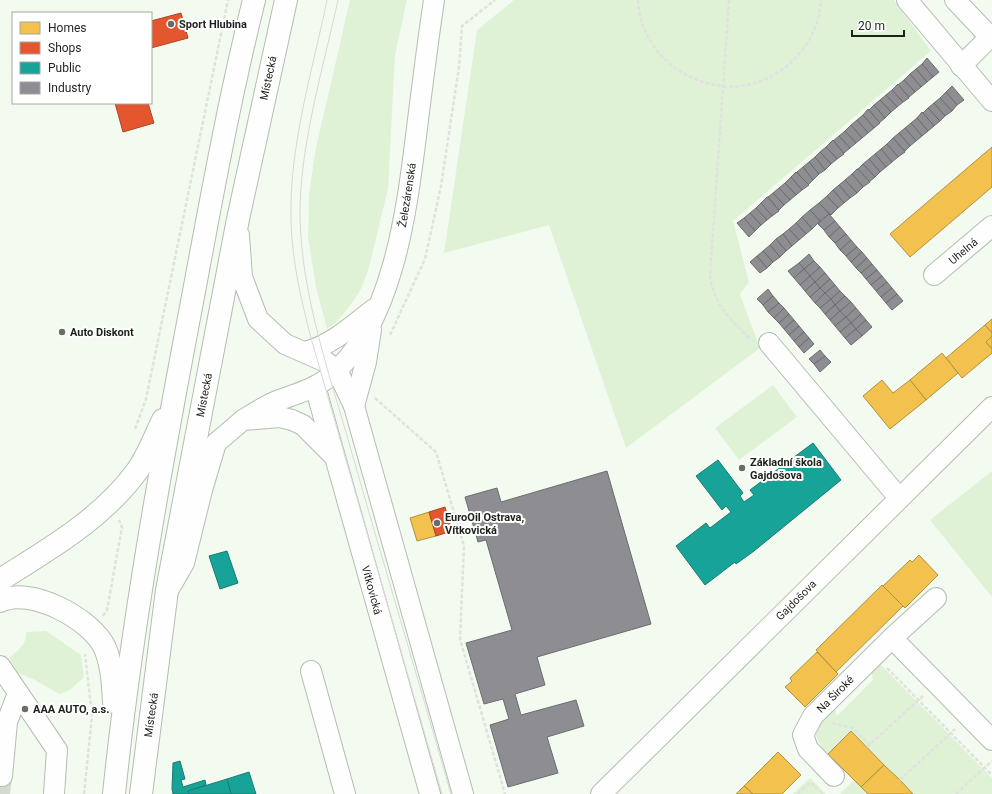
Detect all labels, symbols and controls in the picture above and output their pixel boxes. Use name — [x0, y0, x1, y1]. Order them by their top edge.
legend — [12, 12, 152, 104]
scale bar — [852, 12, 904, 38]
place label: Sport Hlubina — [179, 18, 247, 31]
marker: Sport Hlubina — [166, 19, 176, 29]
text: 20 m — [858, 19, 885, 33]
text: Homes — [48, 21, 86, 35]
text: Shops — [48, 41, 82, 55]
street label: Místecká — [257, 55, 280, 101]
text: Public — [48, 61, 81, 75]
text: Industry — [48, 81, 92, 95]
street label: Železárenská — [396, 162, 419, 228]
street label: Uhelná — [946, 236, 980, 267]
place label: Auto Diskont — [70, 326, 134, 339]
marker: Auto Diskont — [57, 327, 67, 337]
street label: Místecká — [194, 372, 215, 418]
place label: Základní škola Gajdošova — [750, 456, 822, 482]
marker: Základní škola Gajdošova — [737, 463, 747, 473]
place label: EuroOil Ostrava, Vítkovická — [445, 511, 524, 537]
marker: EuroOil Ostrava, Vítkovická — [432, 518, 442, 528]
street label: Vítkovická — [359, 564, 384, 616]
street label: Gajdošova — [773, 577, 819, 623]
street label: Na Široké — [814, 673, 857, 716]
street label: Místecká — [142, 692, 161, 738]
place label: AAA AUTO, a.s. — [33, 703, 109, 716]
marker: AAA AUTO, a.s. — [20, 704, 30, 714]

